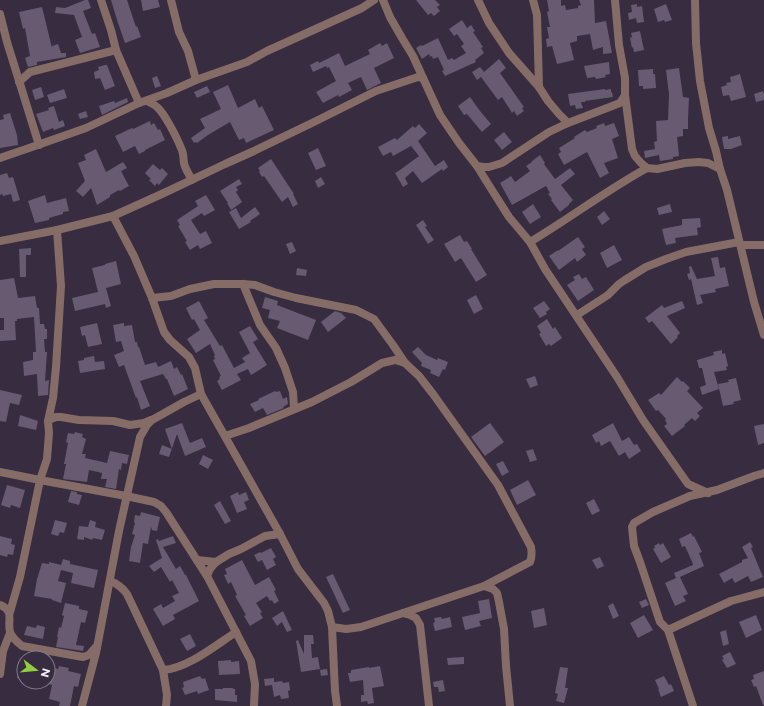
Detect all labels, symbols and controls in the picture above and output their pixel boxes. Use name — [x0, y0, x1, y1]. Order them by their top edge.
north arrow — [16, 650, 56, 690]
text: N — [38, 667, 54, 679]

